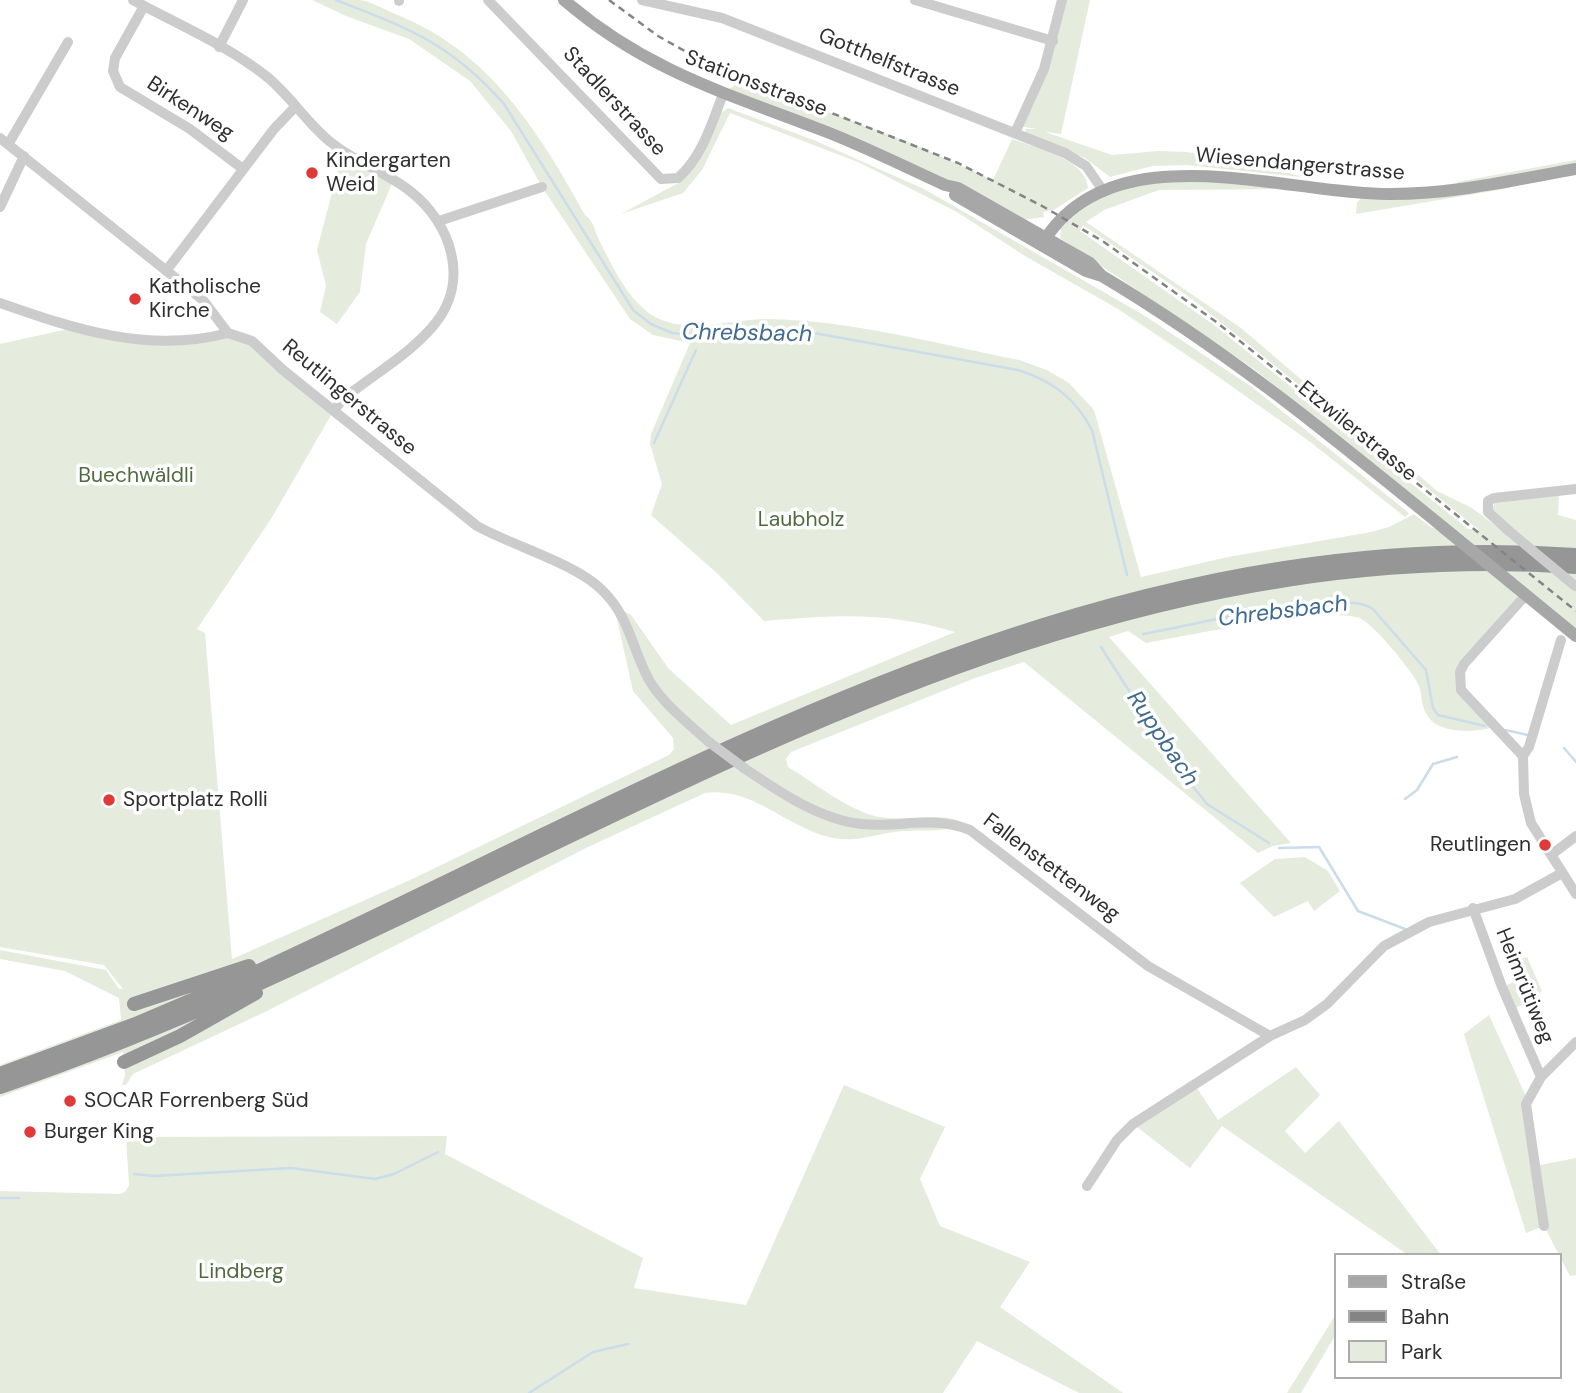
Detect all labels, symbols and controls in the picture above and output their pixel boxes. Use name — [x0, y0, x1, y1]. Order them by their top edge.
street label: Gotthelfstrasse — [815, 23, 963, 103]
street label: Stadlerstrasse — [557, 42, 671, 162]
street label: Stationsstrasse — [681, 45, 831, 123]
street label: Birkenweg — [142, 72, 238, 146]
street label: Wiesendangerstrasse — [1194, 143, 1406, 187]
place label: Kindergarten Weid — [326, 148, 451, 198]
marker: Kindergarten Weid — [304, 165, 320, 181]
place label: Katholische Kirche — [149, 274, 261, 324]
marker: Katholische Kirche — [127, 291, 143, 307]
water label: Chrebsbach — [682, 319, 812, 349]
street label: Reutlingerstrasse — [277, 335, 421, 461]
street label: Etzwilerstrasse — [1292, 376, 1422, 488]
park label: Buechwäldli — [78, 463, 194, 489]
park label: Laubholz — [758, 507, 844, 533]
water label: Chrebsbach — [1217, 590, 1349, 634]
water label: Ruppbach — [1120, 686, 1204, 792]
place label: Sportplatz Rolli — [123, 787, 268, 813]
marker: Sportplatz Rolli — [101, 792, 117, 808]
street label: Fallenstettenweg — [978, 809, 1124, 927]
place label: Reutlingen — [1430, 832, 1531, 858]
marker: Reutlingen — [1537, 837, 1553, 853]
street label: Heimrütiweg — [1489, 925, 1559, 1047]
place label: SOCAR Forrenberg Süd — [84, 1088, 309, 1114]
marker: SOCAR Forrenberg Süd — [62, 1093, 78, 1109]
place label: Burger King — [44, 1119, 154, 1145]
marker: Burger King — [22, 1124, 38, 1140]
legend — [1334, 1253, 1562, 1379]
park label: Lindberg — [198, 1259, 284, 1285]
text: Straße — [1401, 1268, 1466, 1296]
text: Bahn — [1401, 1303, 1449, 1331]
text: Park — [1401, 1338, 1442, 1366]

